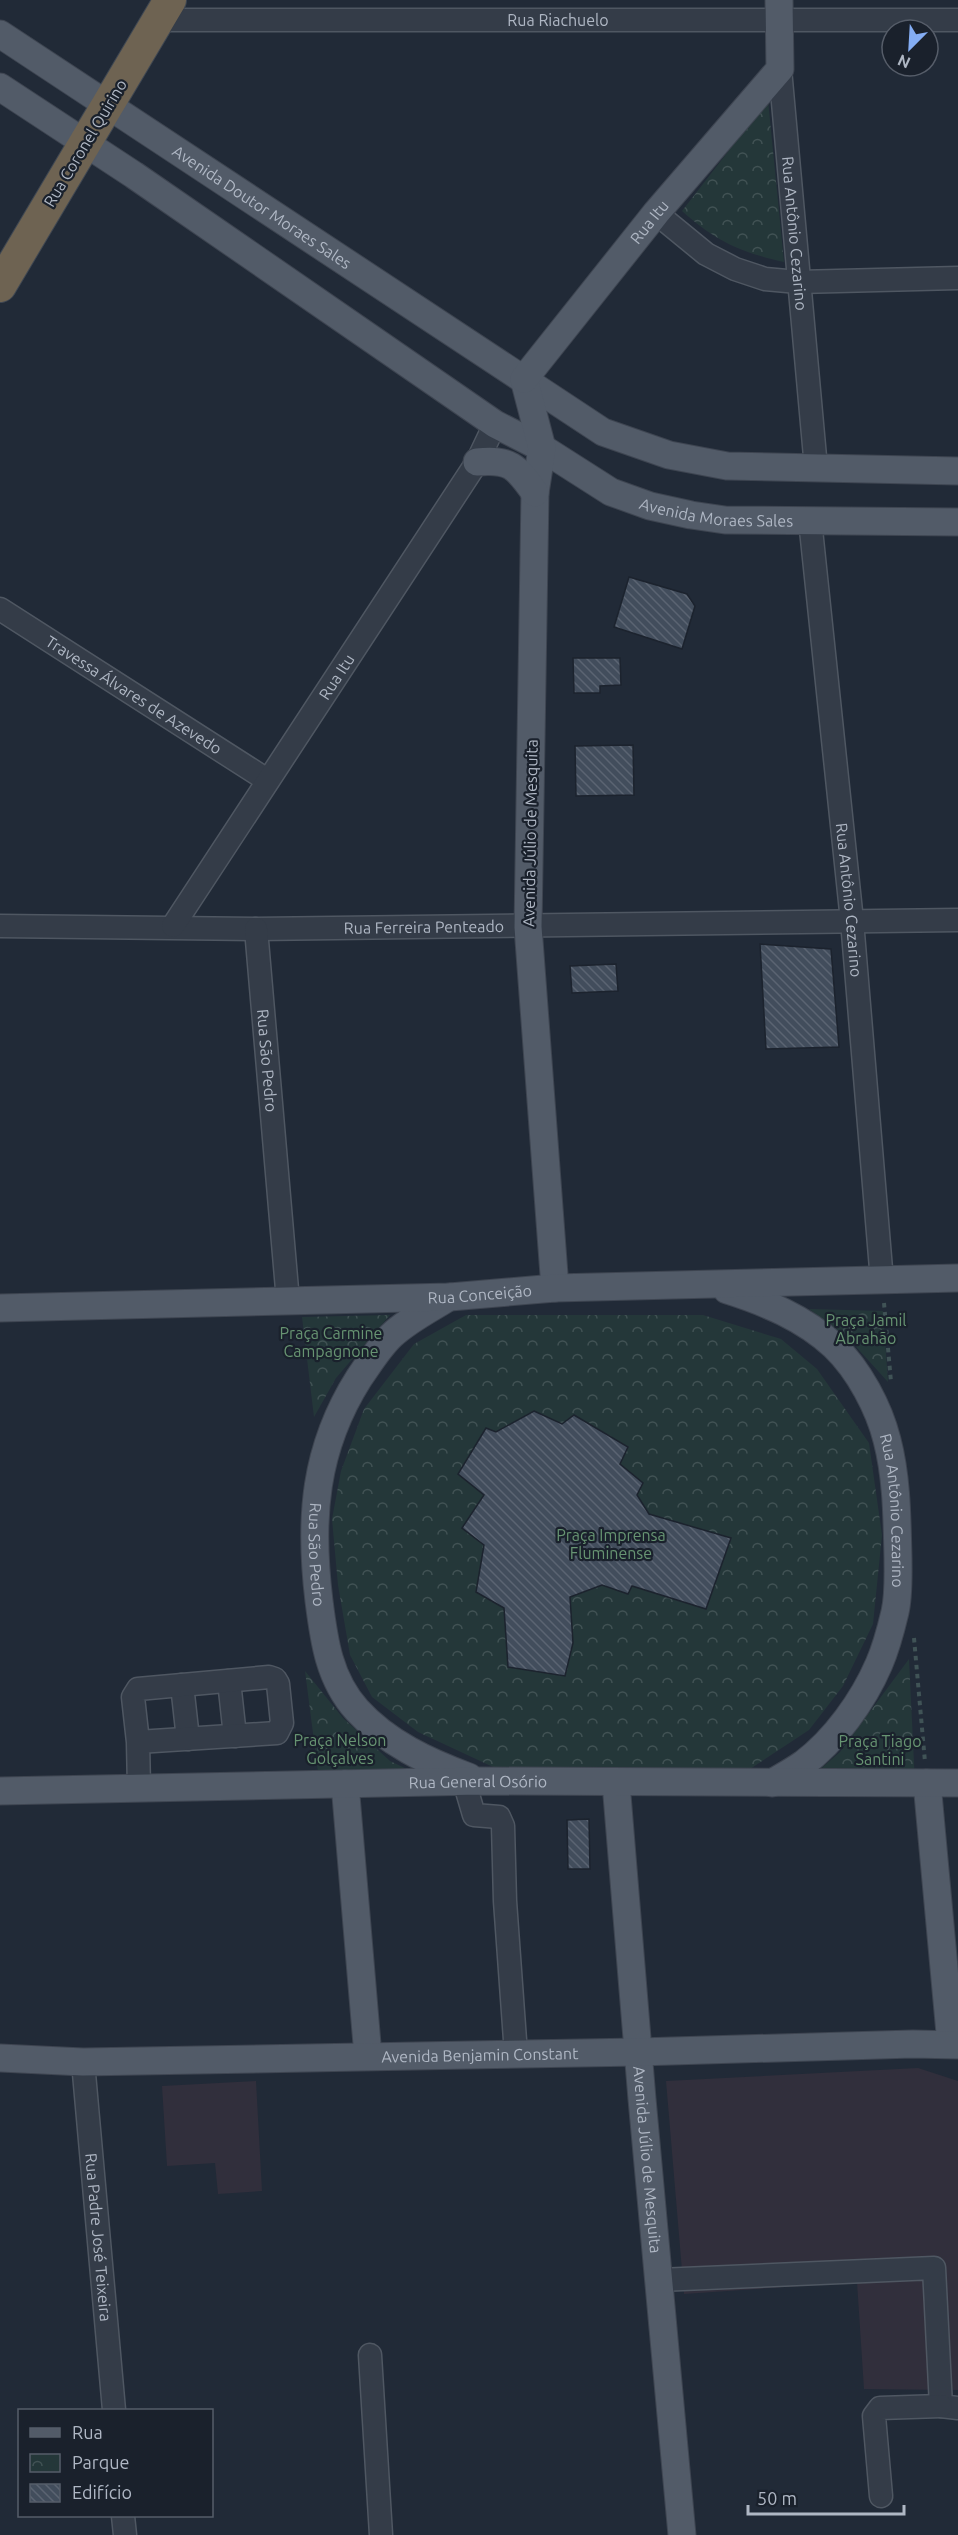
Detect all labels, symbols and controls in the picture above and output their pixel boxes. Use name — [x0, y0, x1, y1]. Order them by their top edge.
street label: Rua Riachuelo — [507, 11, 609, 29]
north arrow — [880, 18, 940, 78]
text: N — [895, 51, 913, 72]
street label: Rua Coronel Quirino — [40, 76, 130, 210]
street label: Avenida Doutor Moraes Sales — [169, 142, 355, 272]
street label: Rua Antônio Cezarino — [779, 155, 811, 311]
street label: Rua Itu — [626, 196, 672, 247]
street label: Avenida Moraes Sales — [637, 494, 793, 530]
street label: Travessa Álvares de Azevedo — [43, 632, 225, 758]
street label: Rua Itu — [315, 651, 358, 703]
street label: Avenida Júlio de Mesquita — [519, 739, 541, 927]
street label: Rua Antônio Cezarino — [833, 822, 866, 978]
street label: Rua Ferreira Penteado — [344, 917, 504, 937]
street label: Rua São Pedro — [254, 1008, 281, 1113]
street label: Rua Conceição — [427, 1281, 533, 1307]
park label: Praça Jamil Abrahão — [825, 1311, 907, 1347]
park label: Praça Carmine Campagnone — [280, 1324, 382, 1360]
street label: Rua Antônio Cezarino — [877, 1432, 907, 1588]
street label: Rua São Pedro — [306, 1502, 329, 1607]
park label: Praça Imprensa Fluminense — [556, 1526, 666, 1562]
park label: Praça Nelson Golçalves — [293, 1731, 387, 1767]
park label: Praça Tiago Santini — [838, 1732, 922, 1768]
street label: Rua General Osório — [408, 1772, 547, 1791]
street label: Avenida Benjamin Constant — [381, 2044, 579, 2066]
street label: Avenida Júlio de Mesquita — [630, 2065, 665, 2254]
street label: Rua Padre José Teixeira — [82, 2152, 115, 2322]
legend — [18, 2409, 213, 2517]
text: Rua — [72, 2422, 103, 2442]
text: Parque — [72, 2452, 129, 2472]
scale bar — [748, 2478, 904, 2516]
text: Edifício — [72, 2482, 132, 2502]
text: 50 m — [757, 2488, 797, 2508]

